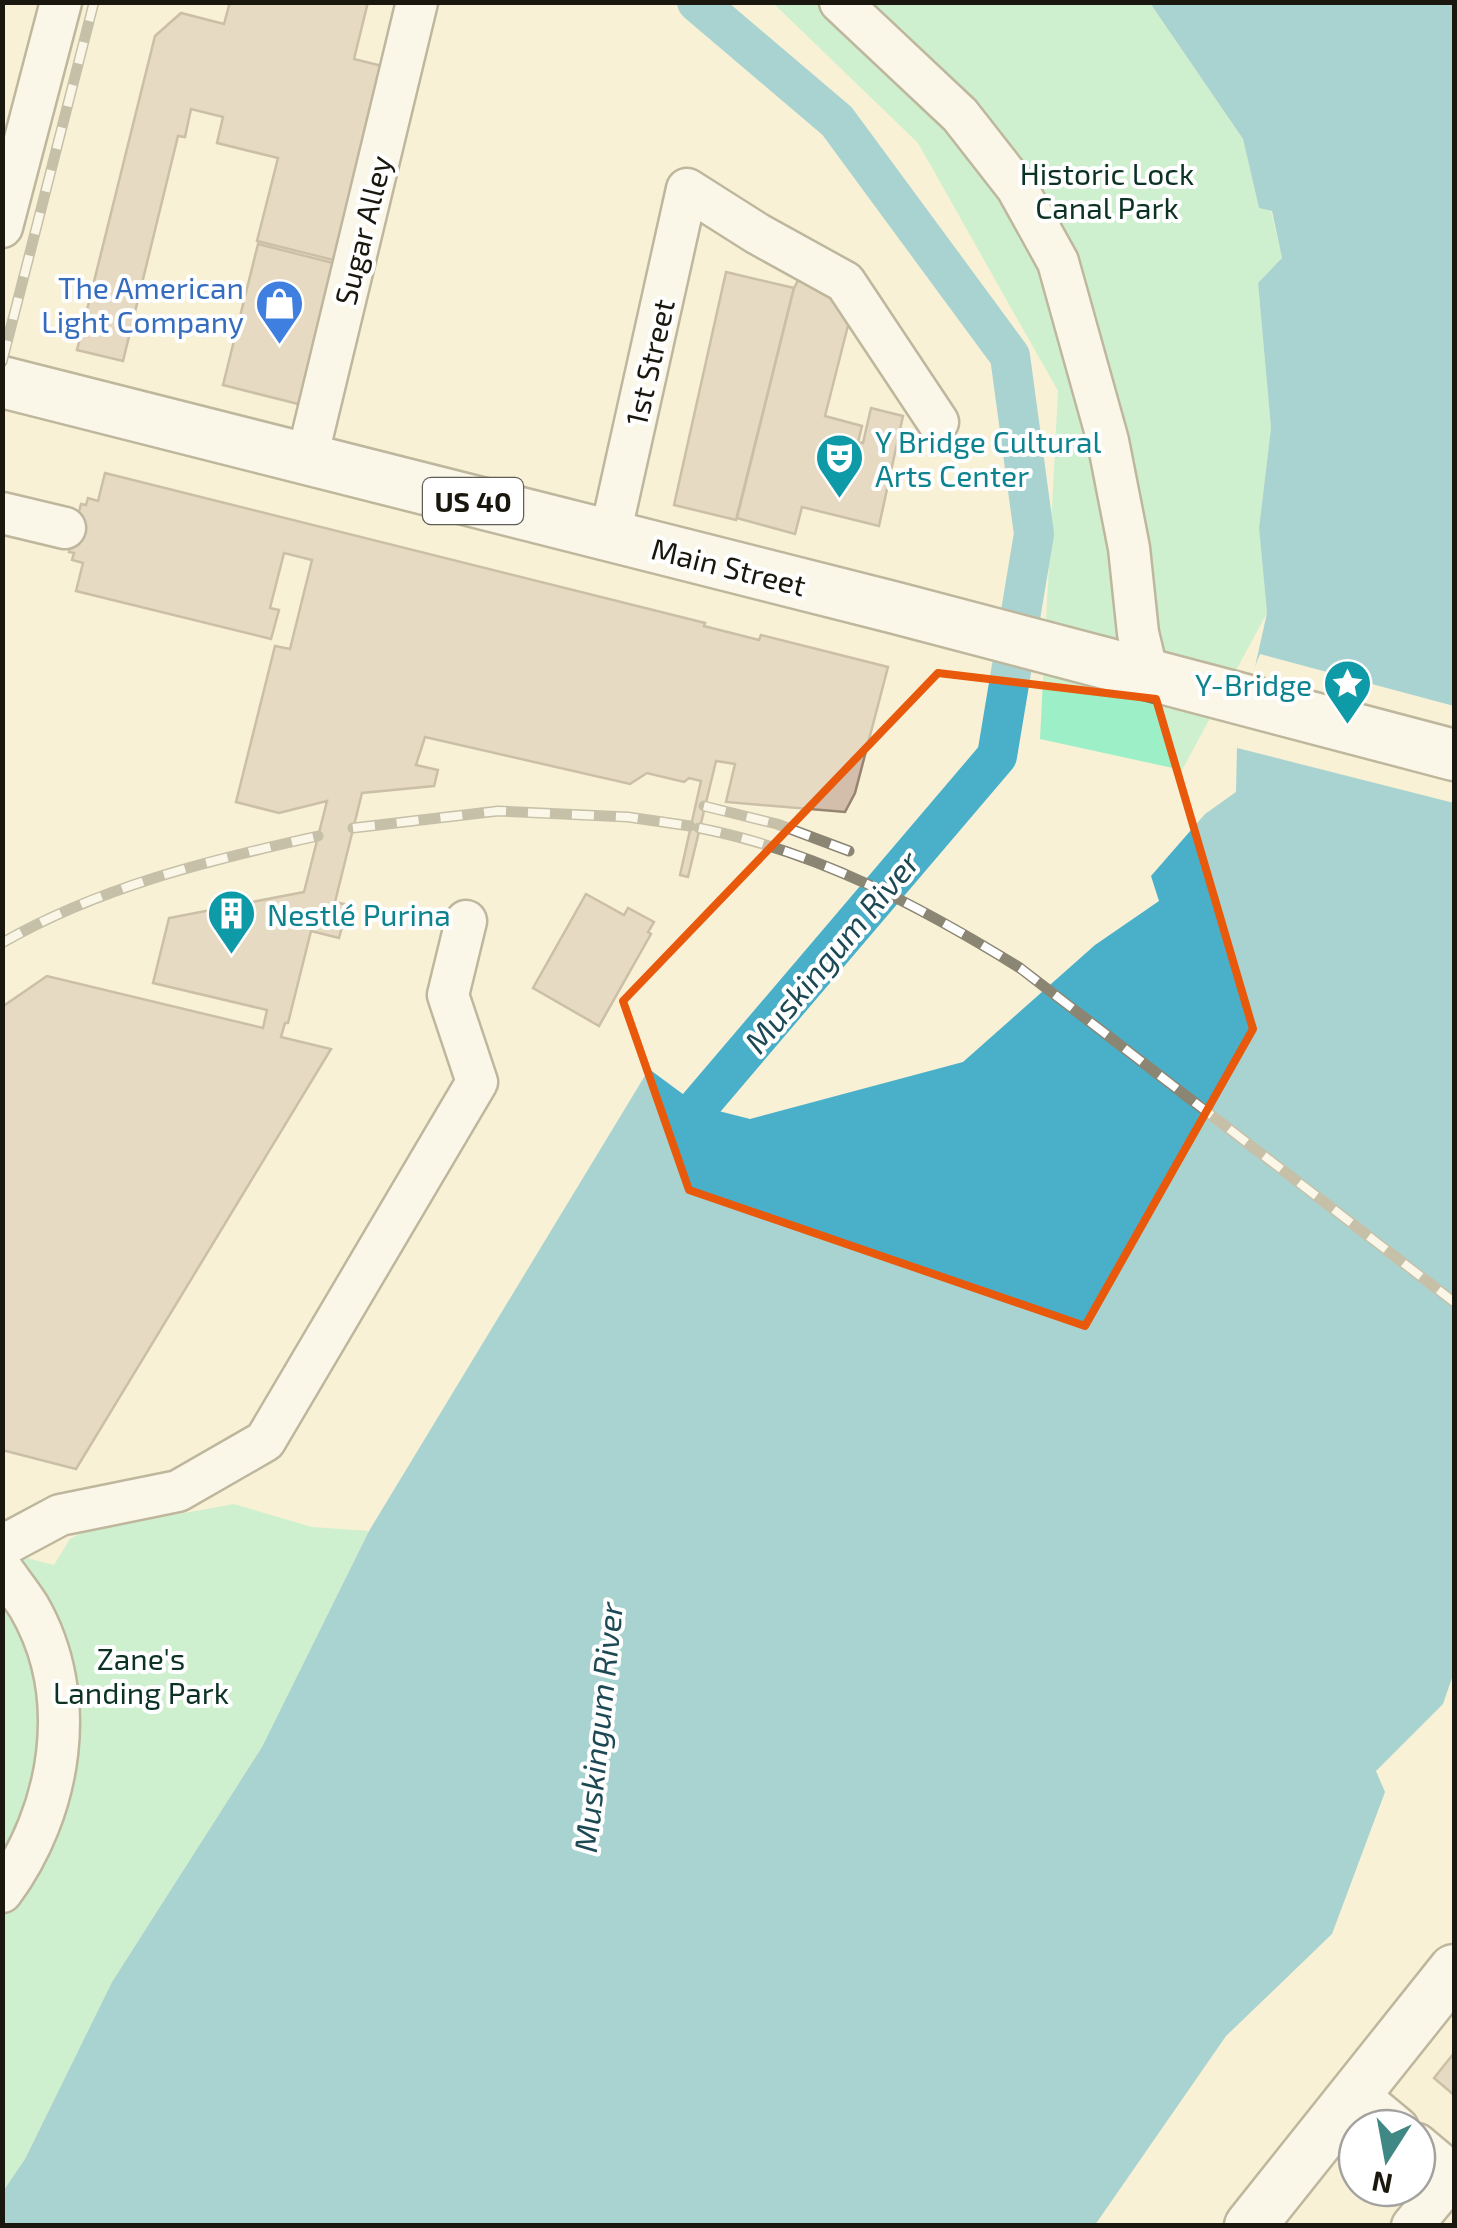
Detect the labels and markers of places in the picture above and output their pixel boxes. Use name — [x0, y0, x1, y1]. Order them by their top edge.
place label: The American Light Company — [41, 269, 244, 339]
shop icon: The American Light Company — [253, 278, 305, 346]
place label: Y Bridge Cultural Arts Center — [875, 423, 1102, 493]
theatre icon: Y Bridge Cultural Arts Center — [814, 432, 866, 500]
place icon: Y-Bridge — [1321, 658, 1373, 726]
place label: Y-Bridge — [1195, 666, 1312, 702]
building icon: Nestlé Purina — [206, 888, 258, 956]
place label: Nestlé Purina — [267, 896, 451, 932]

